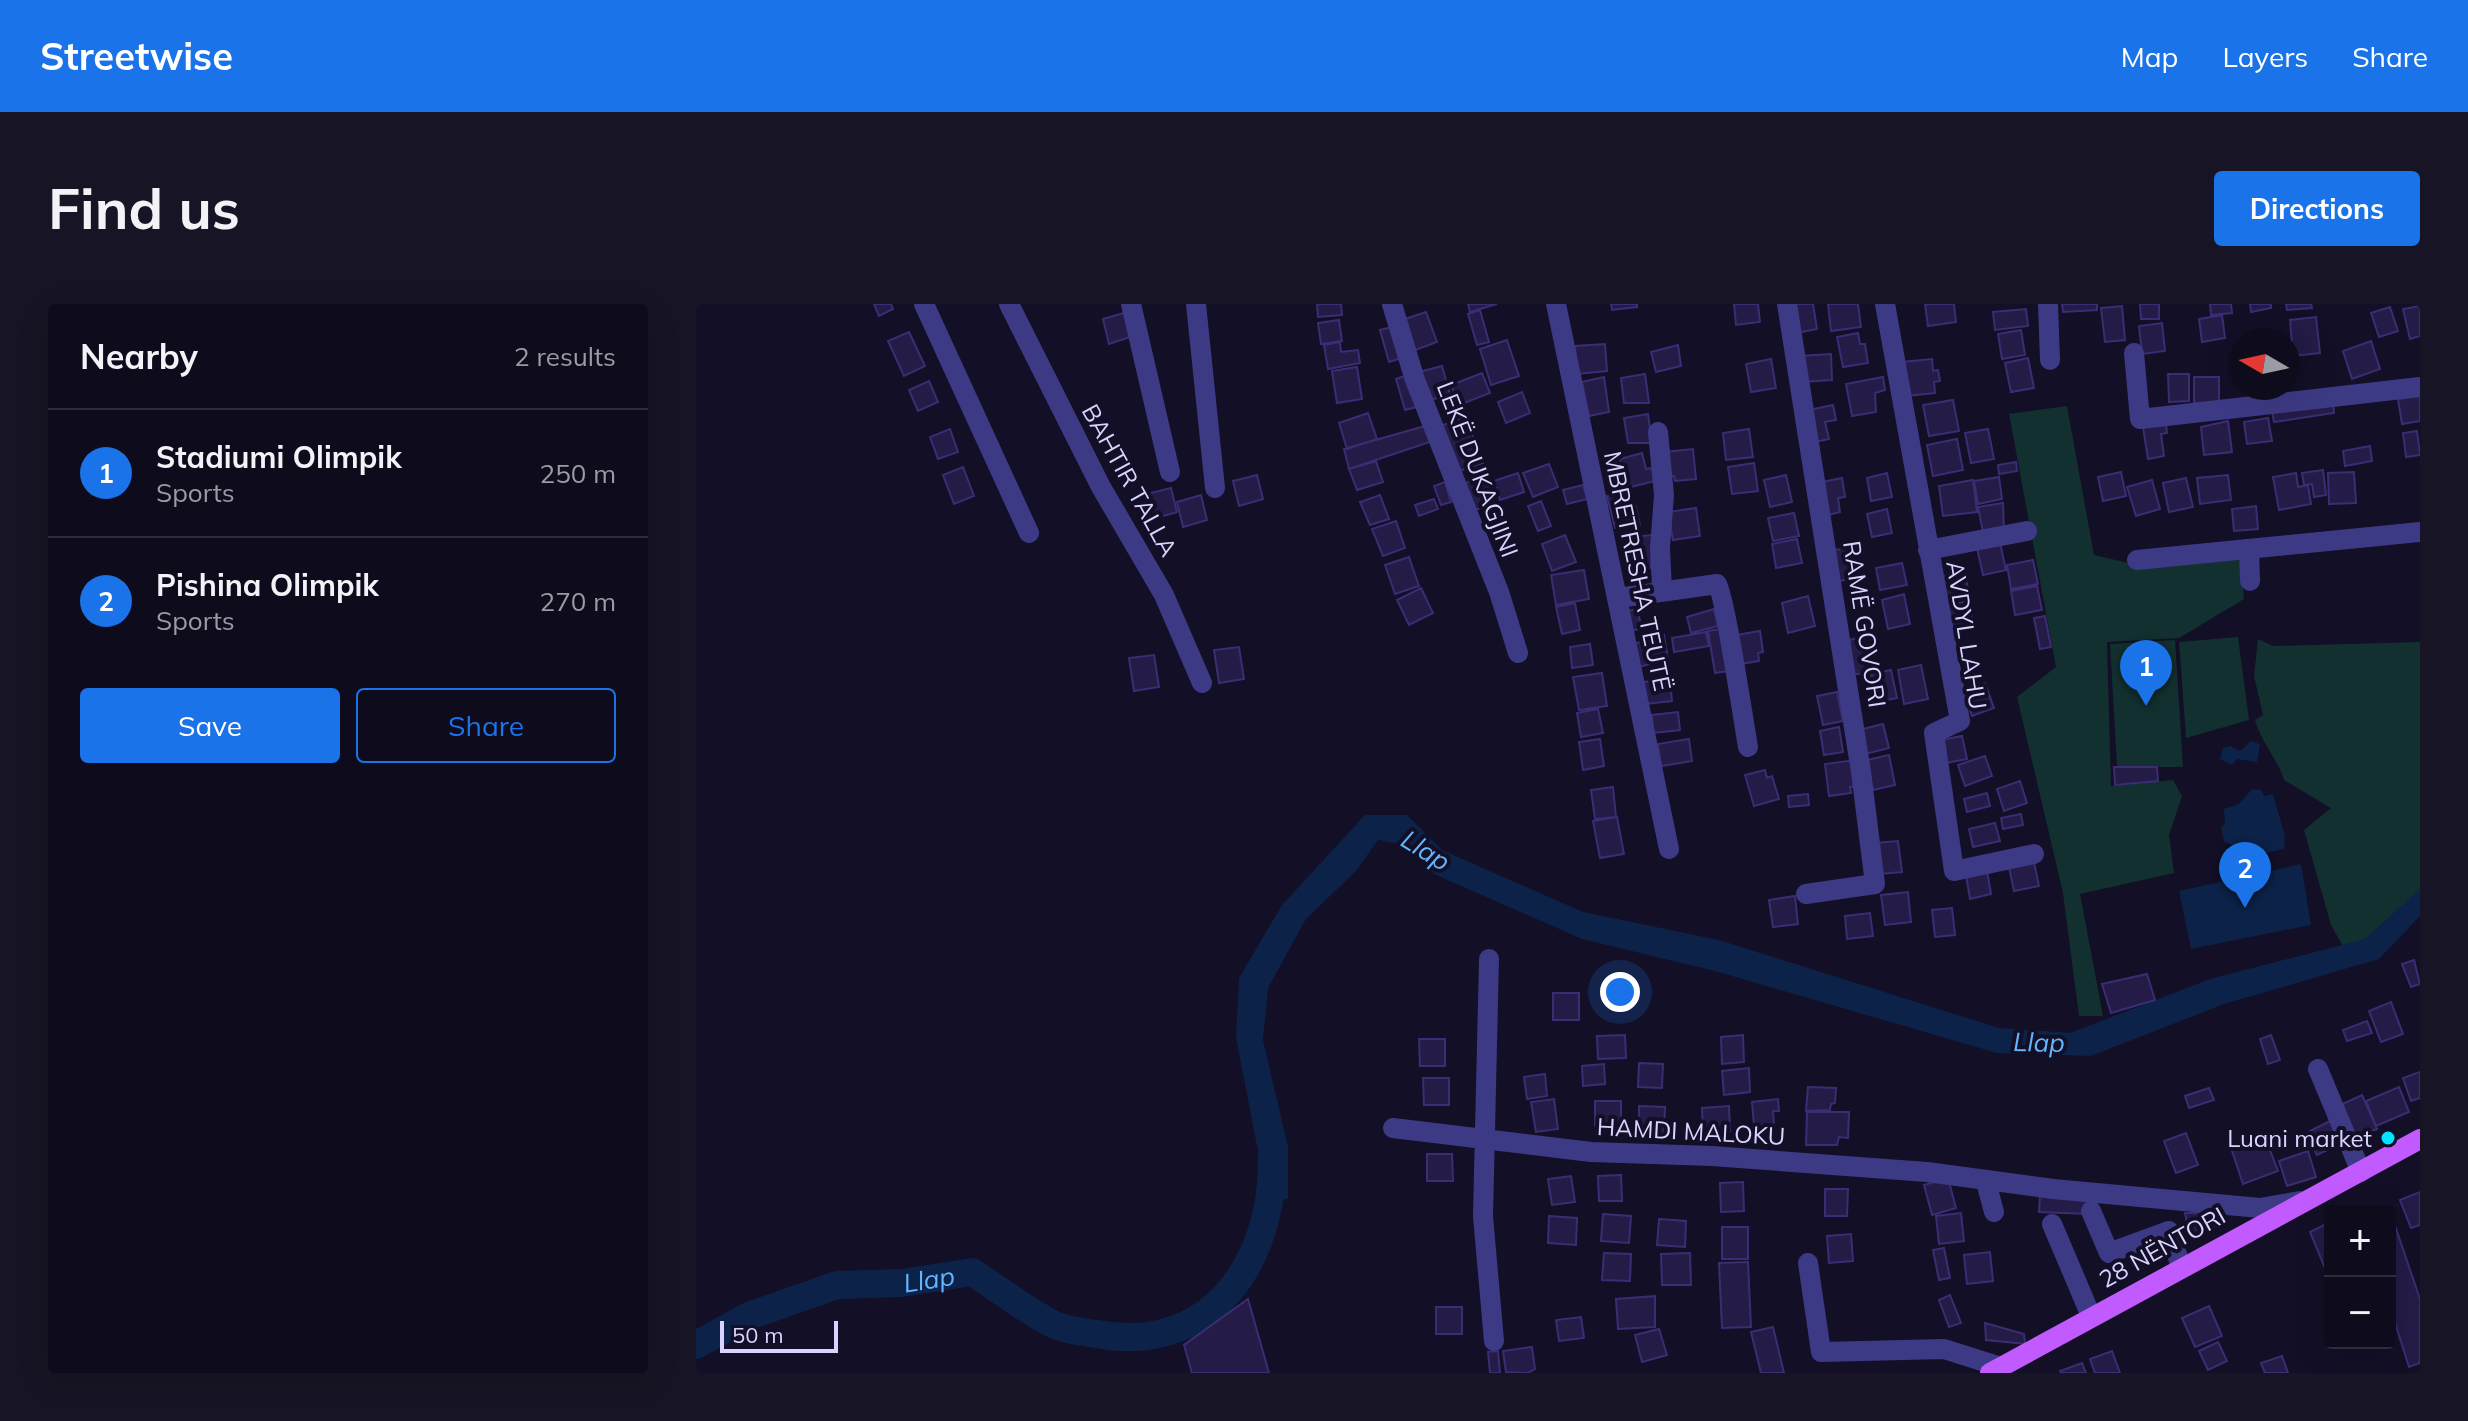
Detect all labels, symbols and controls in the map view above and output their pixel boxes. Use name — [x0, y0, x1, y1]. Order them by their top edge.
text: Streetwise — [40, 32, 233, 80]
text: Map — [2121, 39, 2178, 74]
text: Layers — [2222, 39, 2308, 74]
text: Share — [2352, 39, 2428, 74]
button: Directions — [2214, 171, 2420, 246]
text: Find us — [48, 173, 240, 243]
north arrow — [2228, 328, 2300, 400]
text: Nearby — [80, 335, 198, 378]
text: 2 results — [514, 340, 616, 373]
street label: LEKË DUKAGJINI — [1431, 377, 1525, 561]
street label: BAHTIR TALLA — [1076, 399, 1184, 562]
text: Stadiumi Olimpik — [156, 438, 402, 476]
street label: MBRETRESHA TEUTË — [1598, 448, 1678, 694]
text: 1 — [98, 457, 114, 490]
text: 250 m — [540, 457, 616, 490]
text: Sports — [156, 476, 235, 509]
street label: RAMË GOVORI — [1837, 539, 1893, 709]
street label: AVDYL LAHU — [1940, 558, 1994, 712]
text: Pishina Olimpik — [156, 566, 379, 604]
text: 2 — [98, 585, 114, 618]
text: 270 m — [540, 585, 616, 618]
text: Sports — [156, 604, 235, 637]
pin: 1 — [2120, 640, 2172, 706]
button: Save — [80, 688, 340, 763]
button: Share — [356, 688, 616, 763]
water label: Llap — [1395, 822, 1457, 878]
pin: 2 — [2219, 842, 2271, 908]
your location — [1600, 972, 1640, 1012]
water label: Llap — [2013, 1025, 2065, 1059]
street label: HAMDI MALOKU — [1596, 1111, 1786, 1151]
place label: Luani market — [2227, 1123, 2372, 1153]
marker: Luani market — [2379, 1129, 2397, 1147]
street label: 28 NËNTORI — [2094, 1200, 2230, 1294]
map controls — [2324, 1205, 2396, 1349]
button: + — [2324, 1205, 2396, 1277]
water label: Llap — [901, 1258, 957, 1299]
button: − — [2324, 1277, 2396, 1349]
scale bar — [720, 1317, 838, 1353]
text: 50 m — [732, 1321, 783, 1349]

